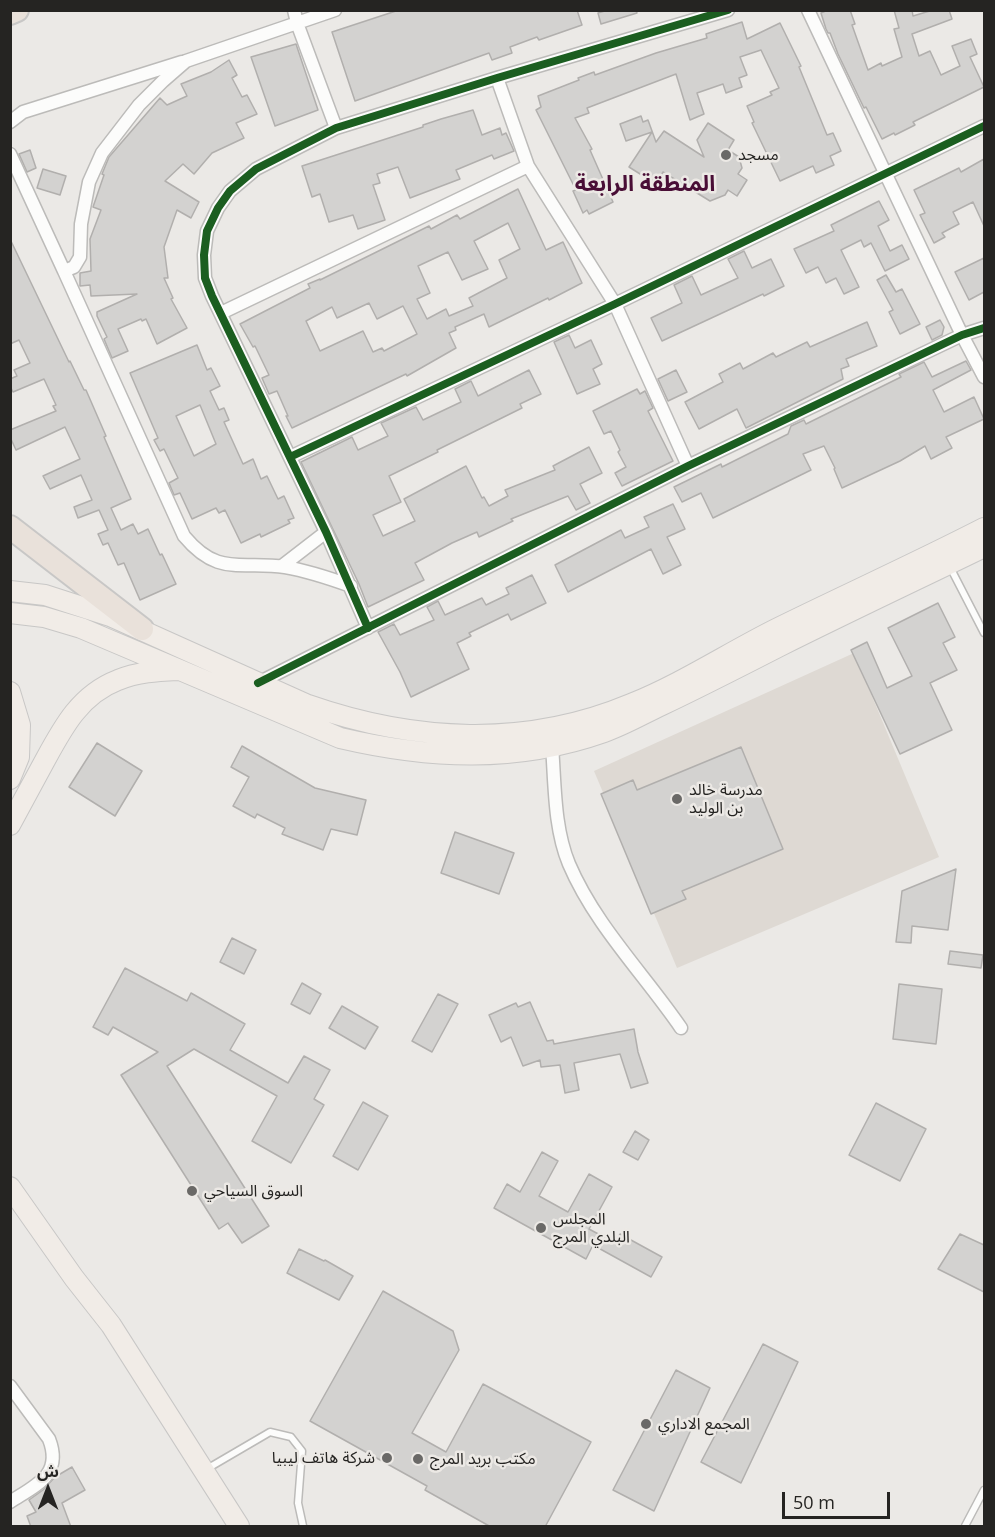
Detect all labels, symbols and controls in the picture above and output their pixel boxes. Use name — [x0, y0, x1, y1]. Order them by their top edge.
place label: مسجد — [738, 145, 779, 165]
marker: مسجد — [719, 148, 733, 162]
district label: المنطقة الرابعة — [575, 172, 715, 198]
place label: مدرسة خالد بن الوليد — [689, 780, 763, 818]
marker: مدرسة خالد بن الوليد — [670, 792, 684, 806]
place label: السوق السياحي — [204, 1181, 303, 1201]
marker: السوق السياحي — [185, 1184, 199, 1198]
place label: المجلس البلدي المرج — [553, 1209, 630, 1247]
marker: المجلس البلدي المرج — [534, 1221, 548, 1235]
place label: المجمع الاداري — [658, 1414, 750, 1434]
marker: المجمع الاداري — [639, 1417, 653, 1431]
place label: شركة هاتف ليبيا — [272, 1448, 375, 1468]
place label: مكتب بريد المرج — [430, 1449, 536, 1469]
marker: شركة هاتف ليبيا — [380, 1451, 394, 1465]
marker: مكتب بريد المرج — [411, 1452, 425, 1466]
north arrow — [18, 1459, 78, 1519]
text: ش — [37, 1460, 59, 1482]
scale bar — [785, 1480, 893, 1518]
text: 50 m — [793, 1490, 835, 1514]

